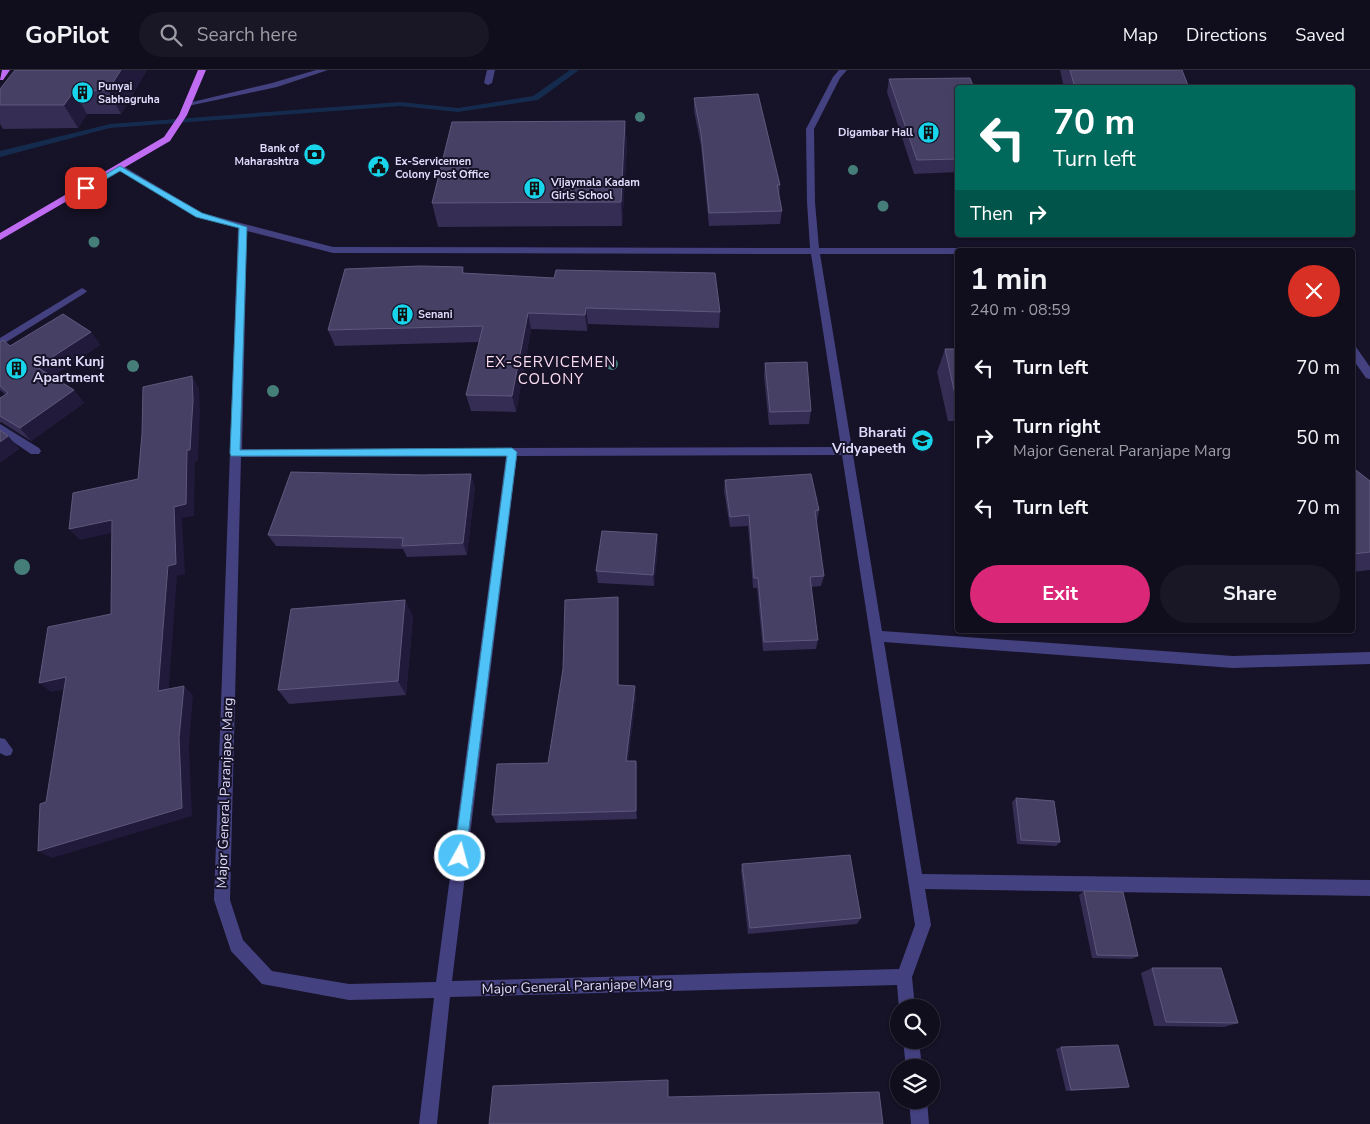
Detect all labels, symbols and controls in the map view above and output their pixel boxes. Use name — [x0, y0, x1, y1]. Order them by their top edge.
search box — [139, 12, 489, 57]
text: GoPilot — [25, 19, 109, 51]
icon: search — [157, 21, 185, 49]
text: Search here — [197, 22, 297, 48]
text: Map — [1123, 23, 1158, 47]
text: Directions — [1186, 23, 1267, 47]
text: Saved — [1295, 23, 1345, 47]
place label: Punyai Sabhagruha — [98, 79, 160, 107]
building icon: Punyai Sabhagruha — [70, 80, 94, 104]
text: 70 m — [1053, 99, 1135, 146]
icon: left — [970, 105, 1035, 170]
building icon: Digambar Hall — [917, 120, 941, 144]
place label: Digambar Hall — [838, 125, 913, 140]
place label: Bank of Maharashtra — [234, 141, 300, 169]
bank icon: Bank of Maharashtra — [303, 142, 327, 166]
text: Turn left — [1053, 144, 1136, 174]
place label: Ex-Servicemen Colony Post Office — [395, 154, 489, 182]
public building icon: Ex-Servicemen Colony Post Office — [367, 155, 391, 179]
pin — [65, 167, 107, 209]
icon: arrive — [72, 174, 100, 202]
place label: Vijaymala Kadam Girls School — [550, 175, 640, 203]
building icon: Vijaymala Kadam Girls School — [523, 176, 547, 200]
icon: right — [1023, 200, 1051, 228]
text: Then — [970, 201, 1013, 227]
text: 1 min — [970, 259, 1048, 300]
button: close — [1288, 265, 1340, 317]
text: 240 m · 08:59 — [970, 299, 1071, 321]
building icon: Senani — [390, 302, 414, 326]
place label: Senani — [418, 307, 453, 322]
place label: Shant Kunj Apartment — [33, 352, 105, 387]
district label: EX-SERVICEMEN COLONY — [486, 352, 616, 389]
icon: left — [970, 354, 998, 382]
text: Turn left — [1013, 355, 1088, 381]
text: 70 m — [1296, 355, 1340, 381]
building icon: Shant Kunj Apartment — [5, 357, 29, 381]
text: Turn right — [1013, 414, 1100, 440]
place label: Bharati Vidyapeeth — [831, 423, 906, 458]
icon: right — [970, 424, 998, 452]
text: 50 m — [1296, 425, 1340, 451]
school or university icon: Bharati Vidyapeeth — [910, 428, 934, 452]
text: Major General Paranjape Marg — [1013, 440, 1231, 462]
icon: left — [970, 494, 998, 522]
text: Turn left — [1013, 495, 1088, 521]
text: 70 m — [1296, 495, 1340, 521]
button: Exit — [970, 565, 1150, 623]
button: Share — [1160, 565, 1340, 623]
street label: Major General Paranjape Marg — [212, 697, 238, 889]
position arrow — [433, 829, 485, 881]
street label: Major General Paranjape Marg — [481, 973, 673, 999]
map controls — [890, 999, 940, 1109]
button: search — [890, 999, 940, 1049]
button: layers — [890, 1059, 940, 1109]

